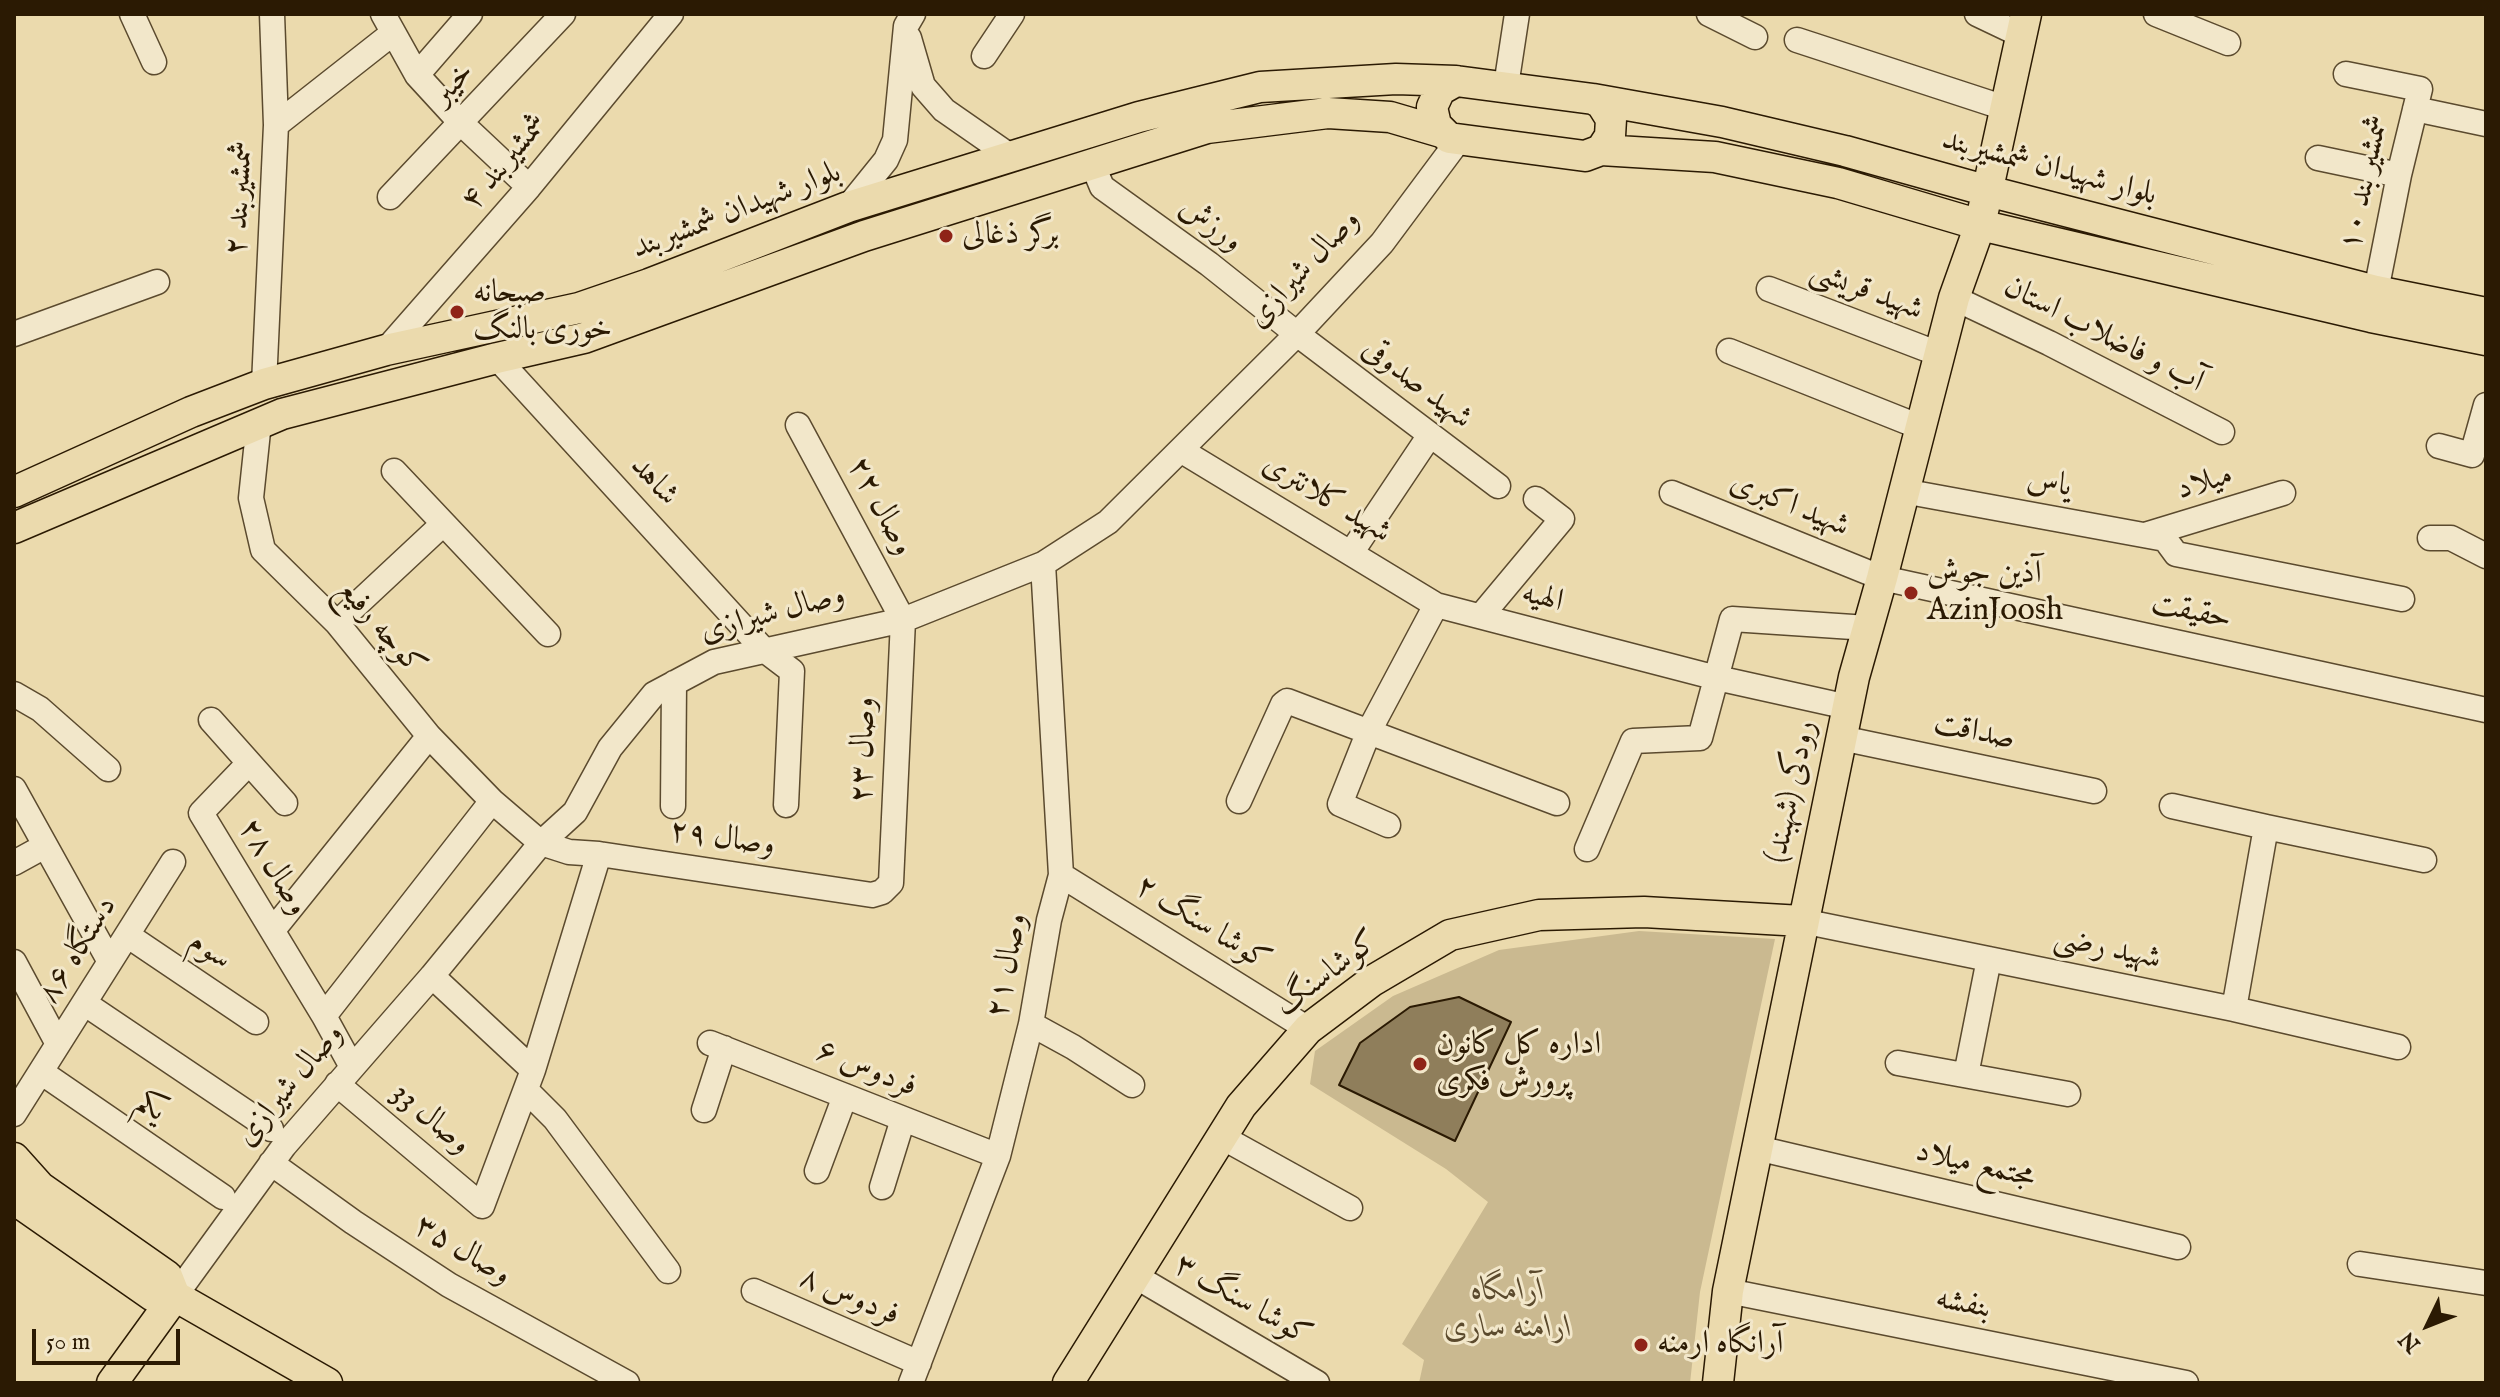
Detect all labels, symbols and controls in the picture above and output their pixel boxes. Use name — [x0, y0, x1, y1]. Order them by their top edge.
street label: خیبر — [424, 55, 484, 115]
street label: شمشیربند ۴ — [454, 107, 558, 219]
street label: شمشیر بند ۱۰ — [2333, 112, 2399, 254]
street label: بلوار شهیدان شمشیربند — [1937, 122, 2161, 216]
street label: شمشیربند ۲ — [219, 140, 263, 256]
street label: بلوار شهیدان شمشیربند — [627, 154, 847, 270]
street label: ورزش — [1170, 190, 1250, 262]
street label: وصال شیرازی — [1240, 203, 1370, 337]
place label: برگر ذغالی — [962, 217, 1059, 255]
marker: برگر ذغالی — [937, 227, 955, 245]
street label: شهید قریشی — [1804, 253, 1928, 331]
street label: آب و فاضلاب استان — [1996, 269, 2210, 403]
place label: صبحانه خوری بالنگ — [473, 275, 612, 350]
marker: صبحانه خوری بالنگ — [448, 303, 466, 321]
street label: شهید صدوقی — [1353, 331, 1479, 439]
street label: شهید کلانتری — [1255, 447, 1397, 553]
street label: شاهد — [620, 449, 686, 515]
street label: وصال ۲۲ — [837, 451, 921, 563]
street label: میلاد — [2172, 457, 2238, 511]
street label: یاس — [2023, 462, 2075, 508]
street label: شهید اکبری — [1724, 465, 1854, 547]
place label: آذین جوش AzinJoosh — [1927, 556, 2063, 631]
street label: کوچه رفیع — [327, 572, 433, 686]
street label: الهیه — [1517, 575, 1567, 623]
street label: وصال شیرازی — [696, 577, 850, 653]
marker: آذین جوش AzinJoosh — [1902, 584, 1920, 602]
street label: حقیقت — [2147, 586, 2235, 640]
street label: وصال ۲۳ — [844, 696, 886, 804]
street label: صداقت — [1930, 706, 2018, 760]
street label: رودکی (شهبند) — [1759, 717, 1827, 867]
street label: وصال ۲۸ — [228, 813, 316, 923]
street label: وصال ۲۹ — [667, 814, 777, 866]
street label: کوشا سنگ ۲ — [1127, 868, 1277, 982]
street label: دستگاه ۸۶ — [31, 890, 127, 1012]
street label: وصال ۲۱ — [980, 910, 1038, 1022]
street label: شهید رضی — [2050, 920, 2164, 980]
street label: سوم — [180, 924, 238, 980]
street label: کوشاسنگ — [1269, 924, 1387, 1026]
street label: وصال شیرازی — [229, 1017, 353, 1155]
place label: اداره کل کانون پرورش فکری — [1436, 1027, 1601, 1102]
street label: فردوس ۶ — [810, 1033, 922, 1107]
marker: اداره کل کانون پرورش فکری — [1411, 1055, 1429, 1073]
street label: وصال 33 — [382, 1076, 478, 1164]
street label: یکم — [128, 1084, 172, 1132]
street label: مجتمع میلاد — [1911, 1134, 2039, 1198]
street label: وصال ۳۵ — [407, 1208, 517, 1296]
street label: کوشا سنگ ۳ — [1166, 1247, 1318, 1357]
street label: فردوس ۸ — [793, 1260, 905, 1336]
park label: آرامگاه ارامنه ساری — [1444, 1273, 1572, 1348]
street label: بنفشه — [1932, 1281, 1994, 1329]
north arrow — [2388, 1285, 2468, 1365]
scale bar — [36, 1313, 184, 1363]
text: N — [2394, 1325, 2427, 1358]
place label: آرانگاه ارمنه — [1657, 1326, 1784, 1364]
text: 50 m — [46, 1327, 90, 1358]
marker: آرانگاه ارمنه — [1632, 1336, 1650, 1354]

